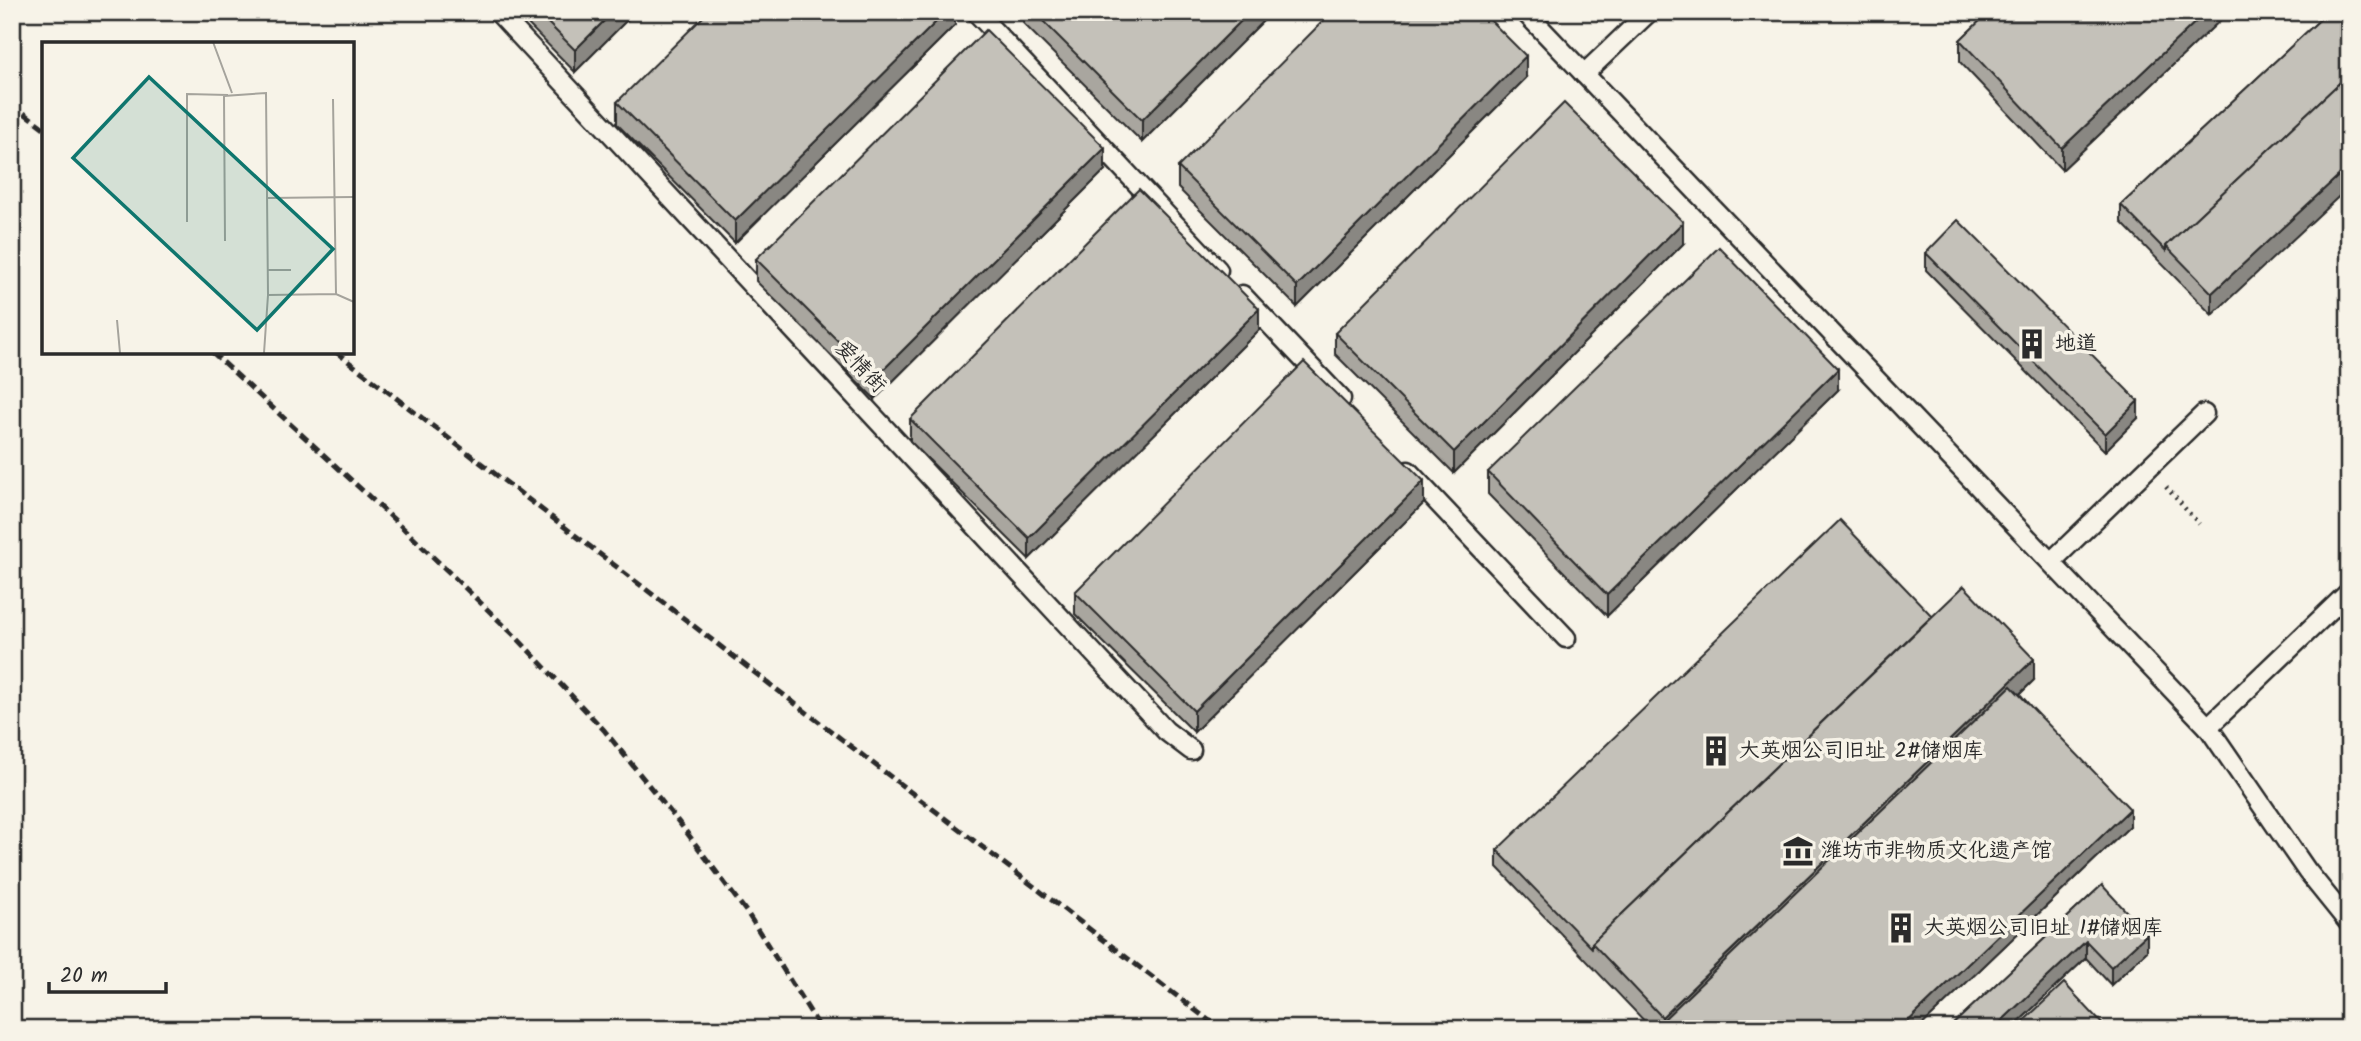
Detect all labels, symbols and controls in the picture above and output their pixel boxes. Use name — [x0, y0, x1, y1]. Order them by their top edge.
inset map — [42, 42, 354, 354]
building icon: 地道 — [2015, 327, 2049, 361]
place label: 地道 — [2055, 328, 2097, 361]
street label: 爱情街 — [826, 333, 894, 401]
building icon: 大英烟公司旧址 2#储烟库 — [1699, 734, 1733, 768]
place label: 大英烟公司旧址 2#储烟库 — [1739, 735, 1983, 768]
museum icon: 潍坊市非物质文化遗产馆 — [1781, 834, 1815, 868]
place label: 潍坊市非物质文化遗产馆 — [1821, 835, 2052, 868]
building icon: 大英烟公司旧址 1#储烟库 — [1884, 911, 1918, 945]
place label: 大英烟公司旧址 1#储烟库 — [1924, 912, 2163, 945]
scale bar — [49, 950, 166, 994]
text: 20 m — [60, 960, 108, 993]

